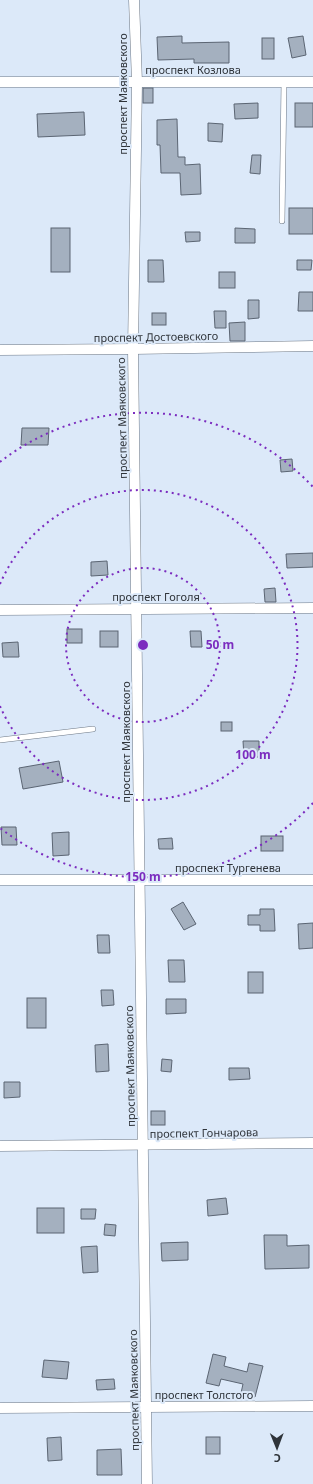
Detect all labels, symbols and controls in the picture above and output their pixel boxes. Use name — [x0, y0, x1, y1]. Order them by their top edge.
street label: проспект Маяковского — [115, 33, 130, 155]
street label: проспект Козлова — [145, 62, 241, 77]
street label: проспект Достоевского — [94, 328, 218, 345]
street label: проспект Маяковского — [113, 357, 130, 479]
street label: проспект Гоголя — [112, 589, 200, 604]
text: 50 m — [206, 636, 234, 653]
centre of rings — [136, 638, 150, 652]
street label: проспект Маяковского — [118, 681, 133, 803]
text: 100 m — [235, 746, 271, 763]
street label: проспект Тургенева — [175, 860, 281, 875]
text: 150 m — [125, 868, 161, 885]
street label: проспект Маяковского — [121, 1005, 138, 1127]
street label: проспект Гончарова — [150, 1124, 258, 1141]
street label: проспект Маяковского — [125, 1329, 142, 1451]
street label: проспект Толстого — [155, 1387, 253, 1402]
north arrow — [257, 1428, 297, 1468]
text: С — [273, 1451, 281, 1466]

